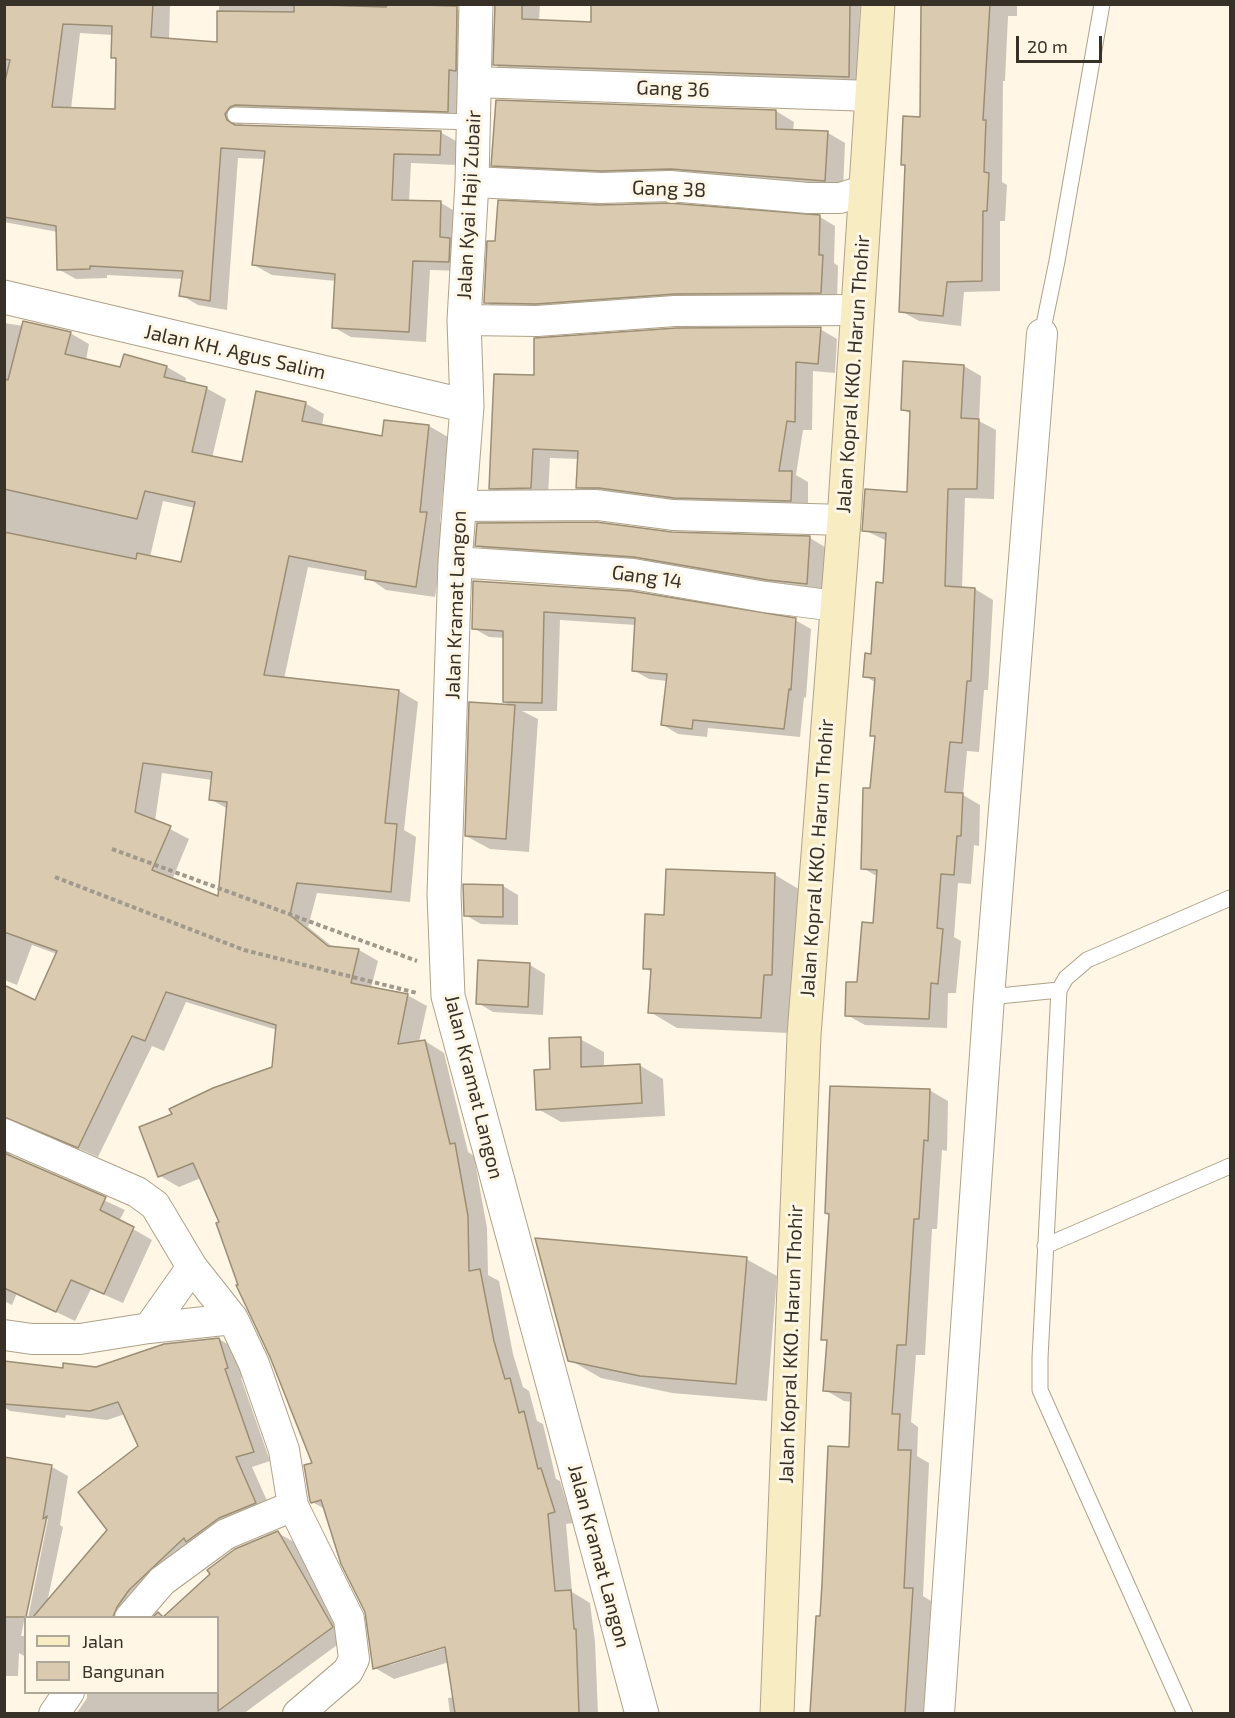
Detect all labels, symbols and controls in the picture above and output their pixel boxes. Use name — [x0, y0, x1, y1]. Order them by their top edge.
scale bar — [1019, 24, 1104, 62]
text: 20 m — [1027, 35, 1068, 57]
street label: Gang 36 — [636, 76, 710, 102]
street label: Jalan Kyai Haji Zubair — [452, 110, 486, 300]
street label: Gang 38 — [632, 176, 706, 202]
street label: Jalan Kopral KKO. Harun Thohir — [831, 234, 875, 514]
street label: Jalan KH. Agus Salim — [142, 319, 328, 385]
street label: Jalan Kramat Langon — [441, 510, 471, 700]
street label: Gang 14 — [610, 560, 684, 594]
street label: Jalan Kopral KKO. Harun Thohir — [795, 718, 839, 998]
street label: Jalan Kramat Langon — [439, 992, 509, 1182]
street label: Jalan Kopral KKO. Harun Thohir — [774, 1204, 808, 1484]
street label: Jalan Kramat Langon — [563, 1462, 635, 1650]
legend — [24, 1616, 219, 1694]
text: Jalan — [82, 1630, 124, 1652]
text: Bangunan — [82, 1660, 165, 1682]

